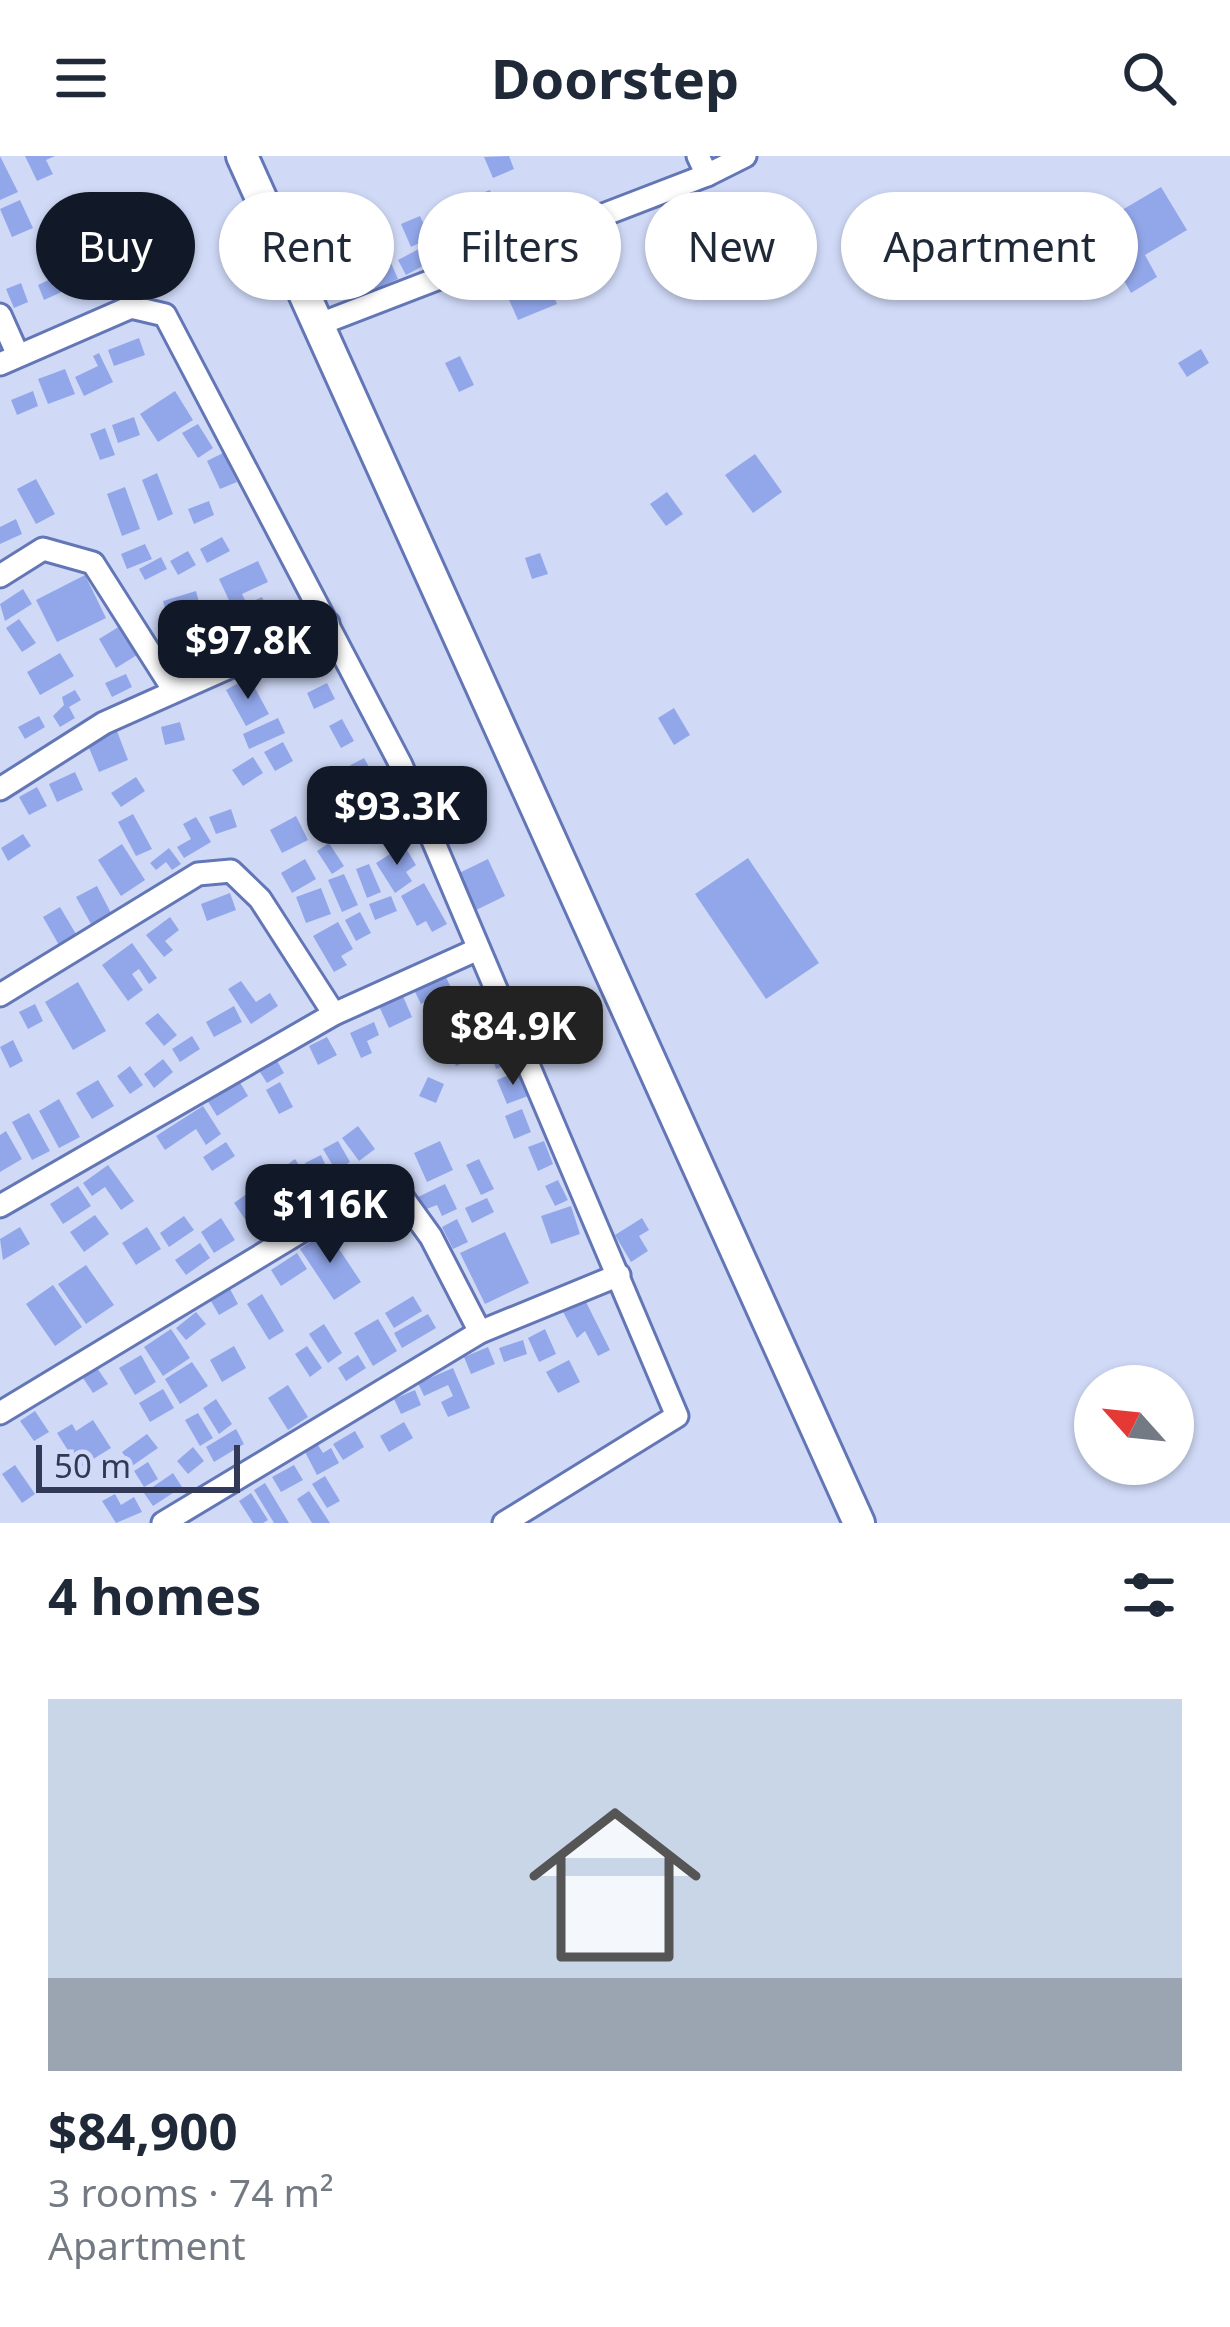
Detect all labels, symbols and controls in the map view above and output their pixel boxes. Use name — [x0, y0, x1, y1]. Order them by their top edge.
text: Doorstep — [491, 41, 739, 115]
icon: menu — [48, 45, 114, 111]
icon: search — [1116, 45, 1182, 111]
chip: Buy — [36, 192, 195, 300]
chip: Rent — [219, 192, 394, 300]
chip: Filters — [418, 192, 621, 300]
chip: New — [645, 192, 817, 300]
chip: Apartment — [841, 192, 1138, 300]
pin: $97.8K — [150, 600, 346, 702]
text: $97.8K — [185, 612, 311, 665]
pin: $93.3K — [299, 766, 495, 868]
text: $93.3K — [334, 778, 460, 831]
pin: $84.9K — [415, 986, 611, 1088]
text: $84.9K — [450, 998, 576, 1051]
pin: $116K — [246, 1164, 414, 1266]
text: $116K — [272, 1176, 388, 1229]
north arrow — [1074, 1365, 1194, 1485]
map controls — [1074, 1365, 1194, 1485]
scale bar — [36, 1439, 240, 1492]
text: 50 m — [54, 1443, 131, 1488]
text: 4 homes — [48, 1560, 261, 1630]
icon: filters — [1116, 1562, 1182, 1628]
icon: home — [507, 1777, 723, 1993]
text: $84,900 — [48, 2095, 238, 2165]
text: 3 rooms · 74 m² — [48, 2165, 334, 2218]
text: Apartment — [48, 2218, 246, 2271]

